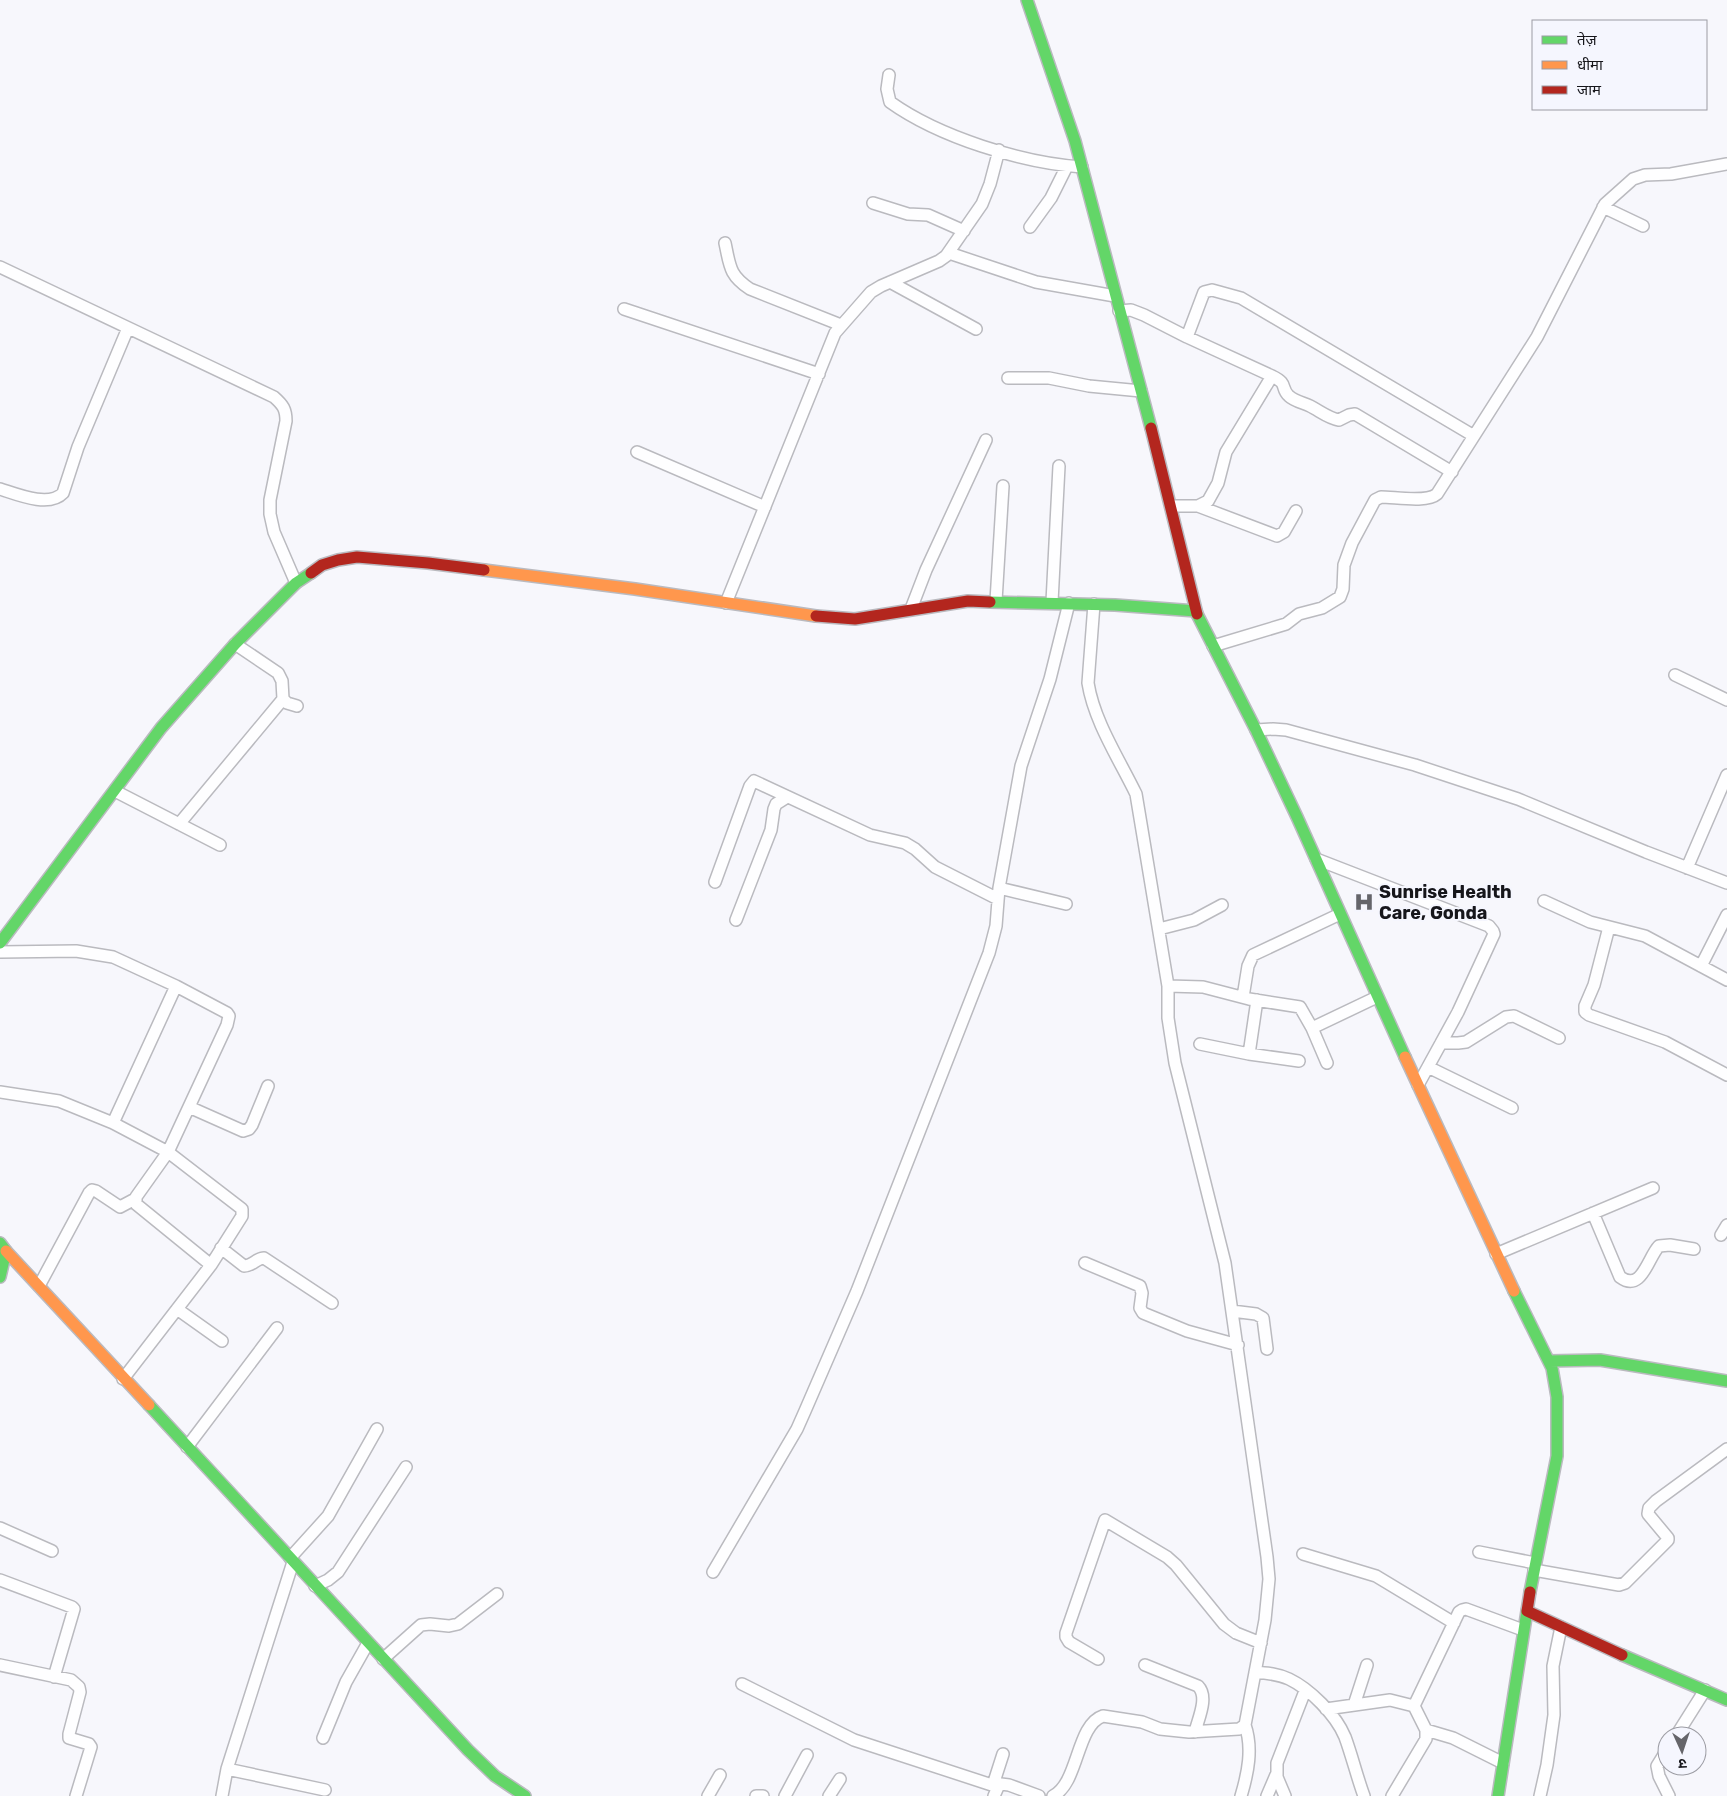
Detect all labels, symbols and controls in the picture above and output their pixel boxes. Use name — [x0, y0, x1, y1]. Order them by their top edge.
legend — [1532, 20, 1707, 110]
text: तेज़ — [1577, 31, 1598, 49]
text: धीमा — [1577, 56, 1604, 74]
text: जाम — [1577, 81, 1602, 99]
place label: Sunrise Health Care, Gonda — [1379, 881, 1512, 924]
hospital icon: Sunrise Health Care, Gonda — [1353, 891, 1375, 913]
north arrow — [1657, 1726, 1707, 1776]
text: उ — [1677, 1755, 1687, 1772]

